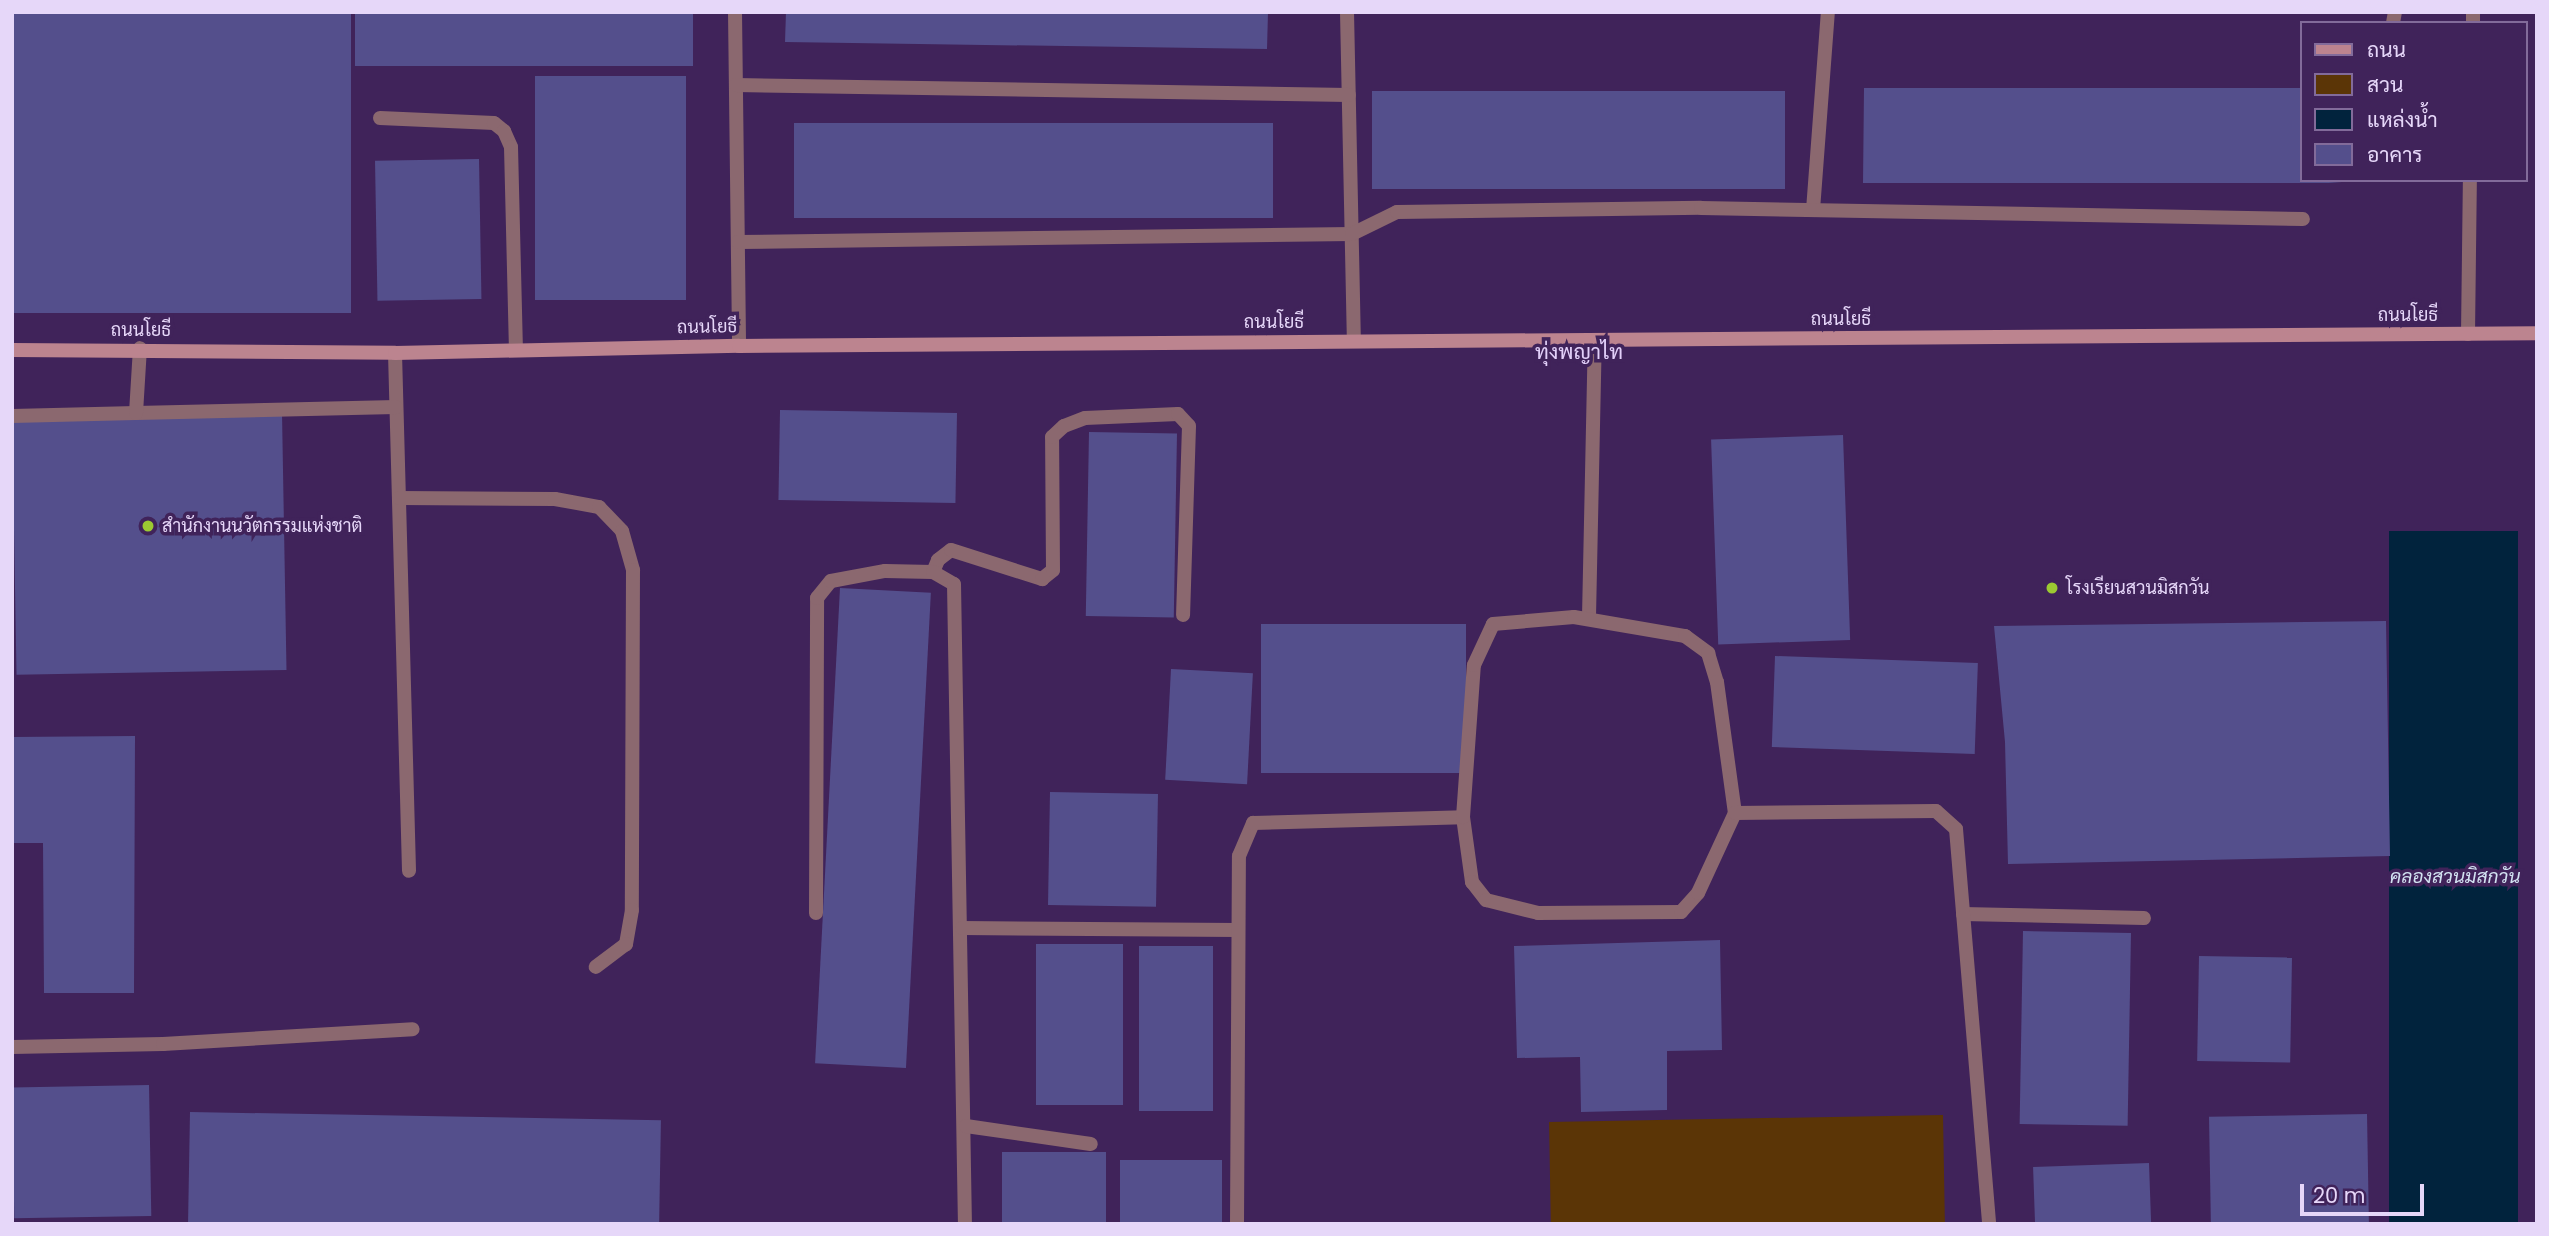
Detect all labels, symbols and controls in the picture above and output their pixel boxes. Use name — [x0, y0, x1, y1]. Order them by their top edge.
legend — [2300, 21, 2528, 182]
text: ถนน — [2367, 35, 2406, 64]
text: สวน — [2367, 70, 2403, 99]
text: แหล่งน้ำ — [2367, 105, 2438, 134]
text: อาคาร — [2367, 140, 2423, 169]
street label: ถนนโยธี — [2378, 304, 2438, 326]
street label: ถนนโยธี — [1811, 308, 1871, 330]
street label: ถนนโยธี — [1244, 311, 1304, 333]
street label: ถนนโยธี — [677, 316, 737, 338]
street label: ถนนโยธี — [111, 319, 171, 341]
district label: ทุ่งพญาไท — [1535, 339, 1623, 365]
place label: สำนักงานนวัตกรรมแห่งชาติ — [162, 515, 362, 537]
marker: สำนักงานนวัตกรรมแห่งชาติ — [140, 518, 156, 534]
place label: โรงเรียนสวนมิสกวัน — [2066, 577, 2209, 599]
marker: โรงเรียนสวนมิสกวัน — [2044, 580, 2060, 596]
water label: คลองสวนมิสกวัน — [2390, 866, 2520, 888]
scale bar — [2304, 1170, 2428, 1214]
text: 20 m — [2313, 1181, 2366, 1210]

